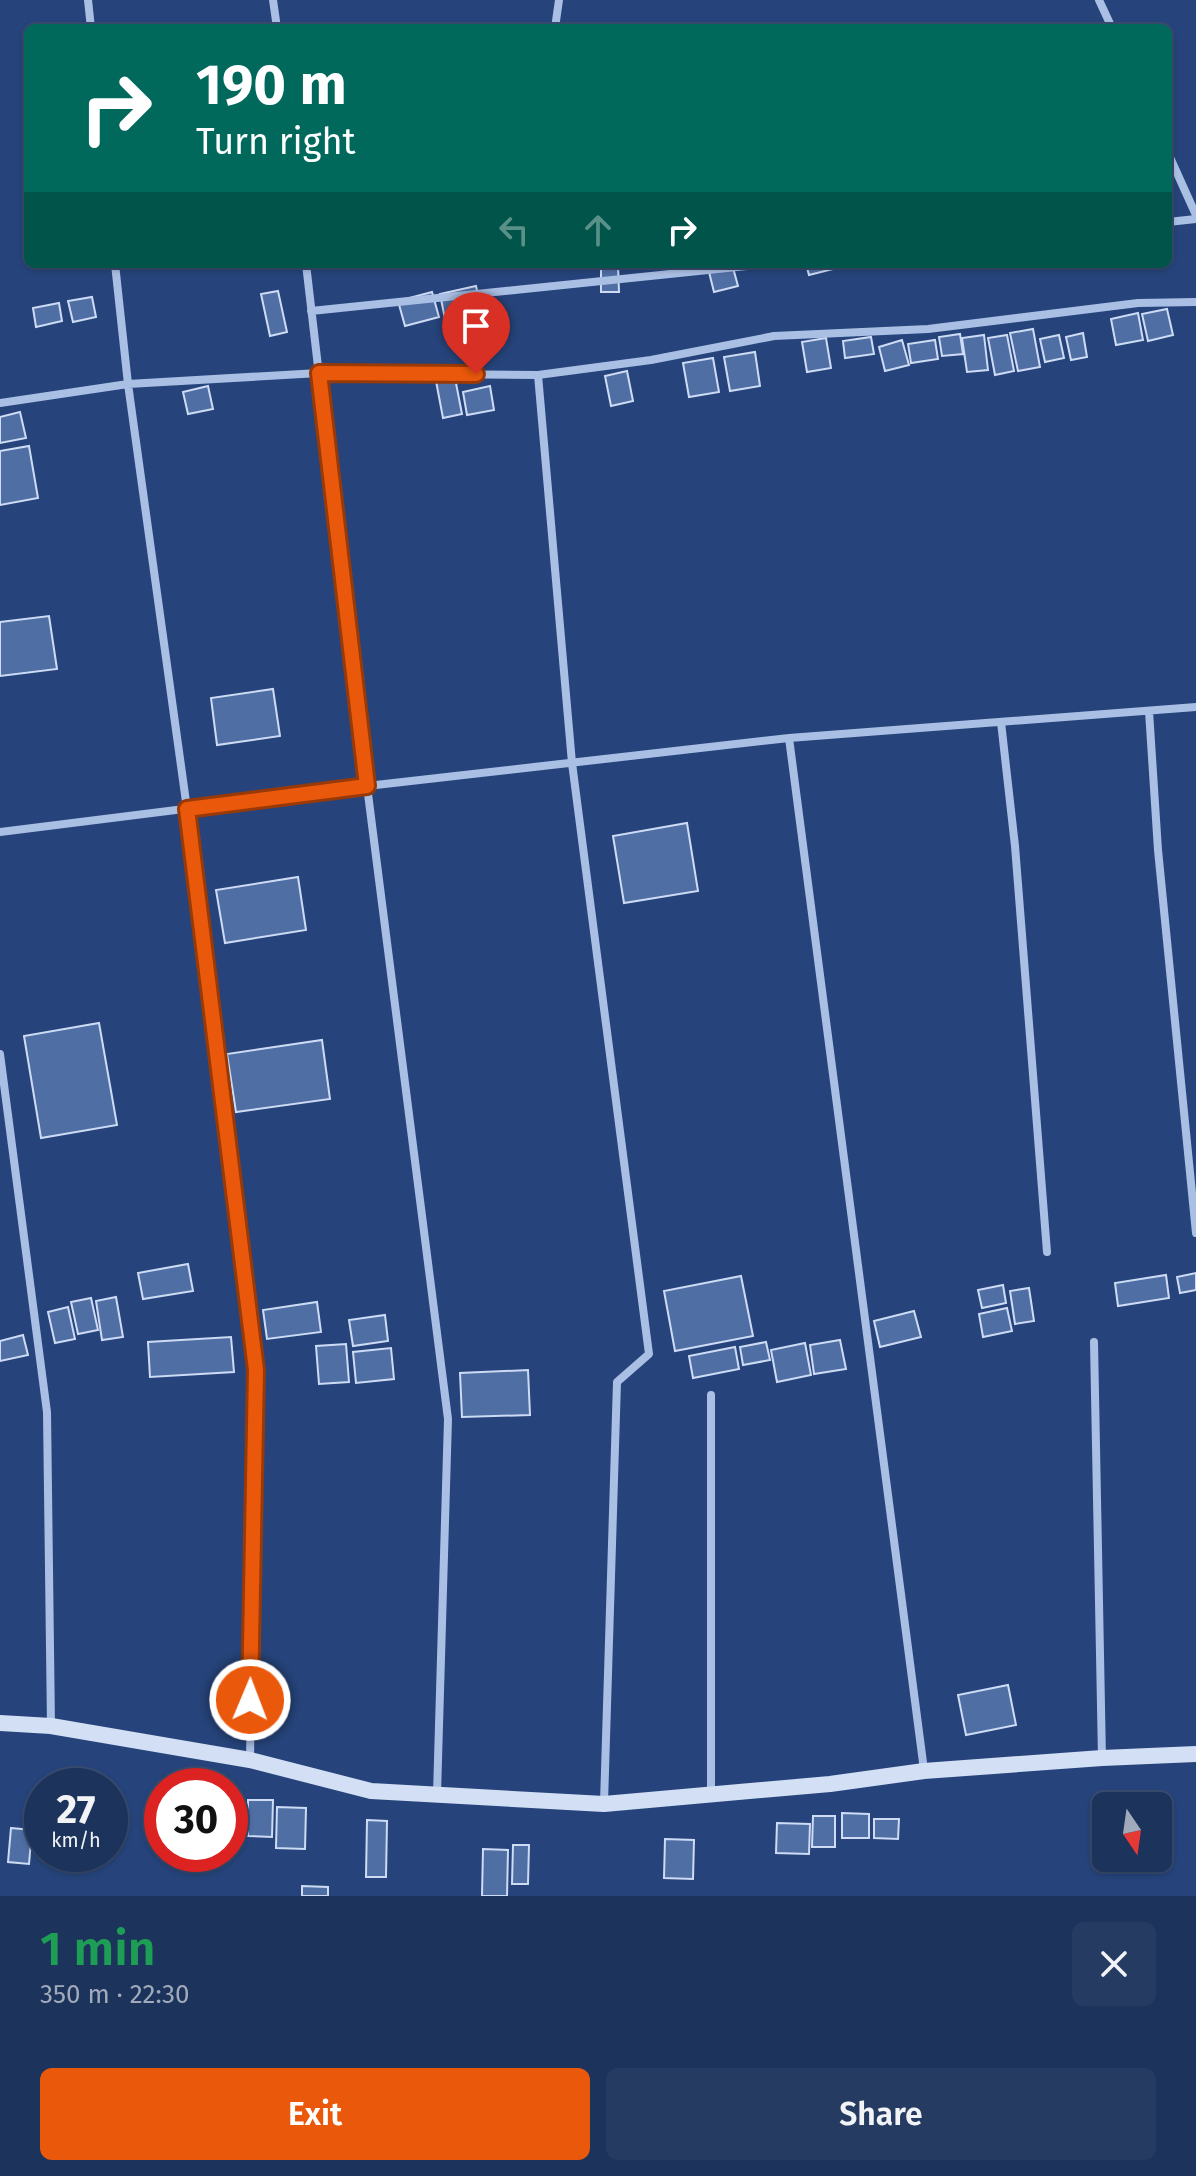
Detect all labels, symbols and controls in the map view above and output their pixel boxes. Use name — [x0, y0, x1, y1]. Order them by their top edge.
text: 190 m — [196, 52, 347, 119]
icon: right — [64, 56, 168, 160]
text: Turn right — [196, 120, 356, 164]
icon: left — [492, 208, 536, 252]
icon: ahead — [576, 208, 620, 252]
icon: right — [660, 208, 704, 252]
pin — [442, 292, 510, 374]
icon: arrive — [454, 304, 498, 348]
position arrow — [208, 1658, 292, 1742]
speed limit sign: 30 — [144, 1768, 248, 1872]
text: 27 — [57, 1786, 96, 1834]
north arrow — [1092, 1792, 1172, 1872]
map controls — [1092, 1792, 1172, 1872]
text: km/h — [51, 1828, 101, 1852]
text: 1 min — [40, 1920, 156, 1978]
button: close — [1072, 1922, 1156, 2006]
text: 350 m · 22:30 — [40, 1979, 189, 2010]
button: Exit — [40, 2068, 590, 2160]
button: Share — [606, 2068, 1156, 2160]

